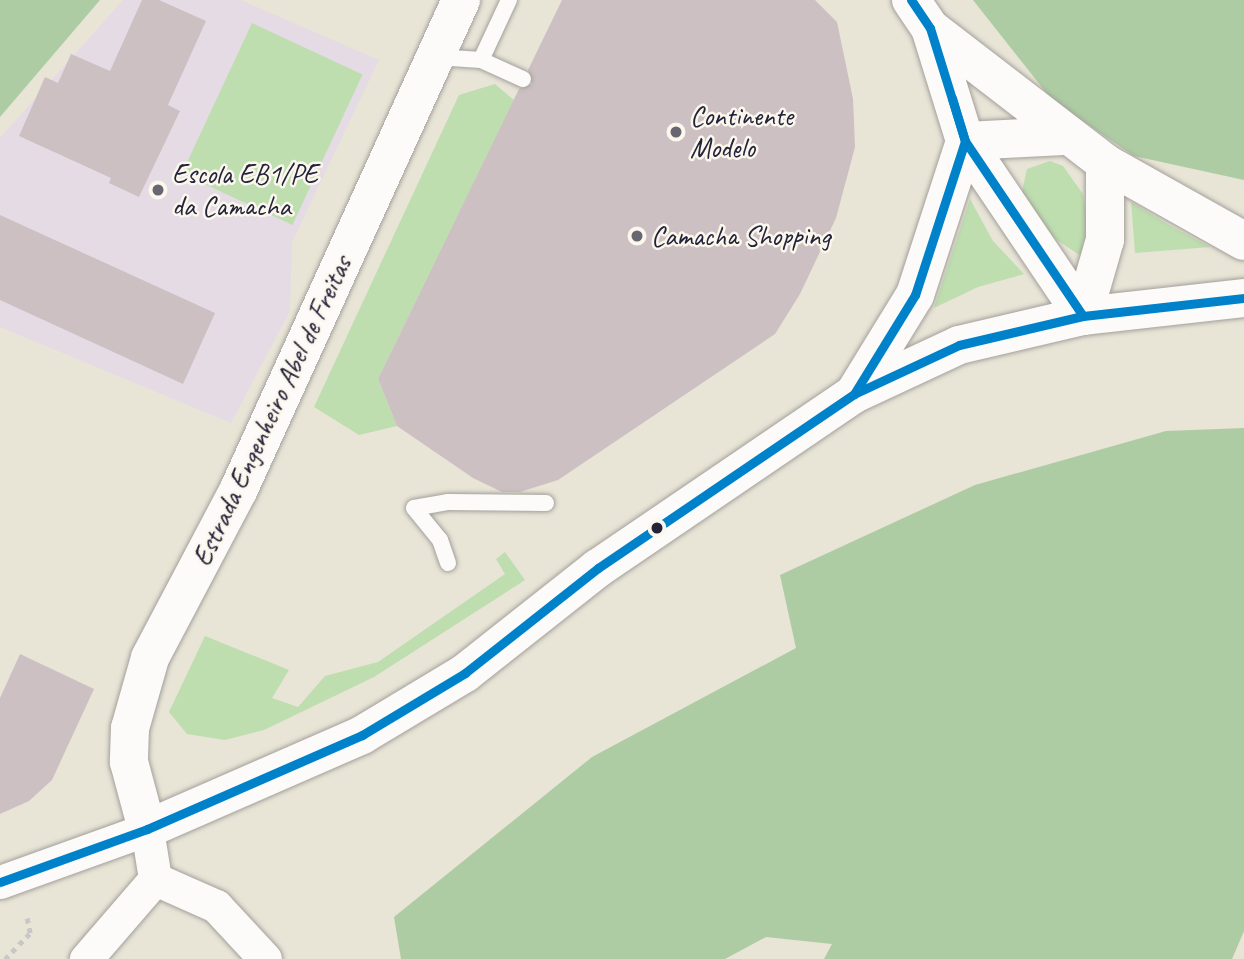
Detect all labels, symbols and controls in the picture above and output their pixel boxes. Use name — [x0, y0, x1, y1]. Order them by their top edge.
place label: Continente Modelo — [690, 99, 793, 165]
marker: Continente Modelo — [668, 124, 684, 140]
place label: Escola EB1/PE da Camacha — [172, 157, 318, 223]
marker: Escola EB1/PE da Camacha — [150, 182, 166, 198]
place label: Camacha Shopping — [651, 219, 830, 253]
marker: Camacha Shopping — [629, 228, 645, 244]
street label: Estrada Engenheiro Abel de Freitas — [185, 250, 359, 572]
unlabelled marker — [650, 521, 664, 535]

